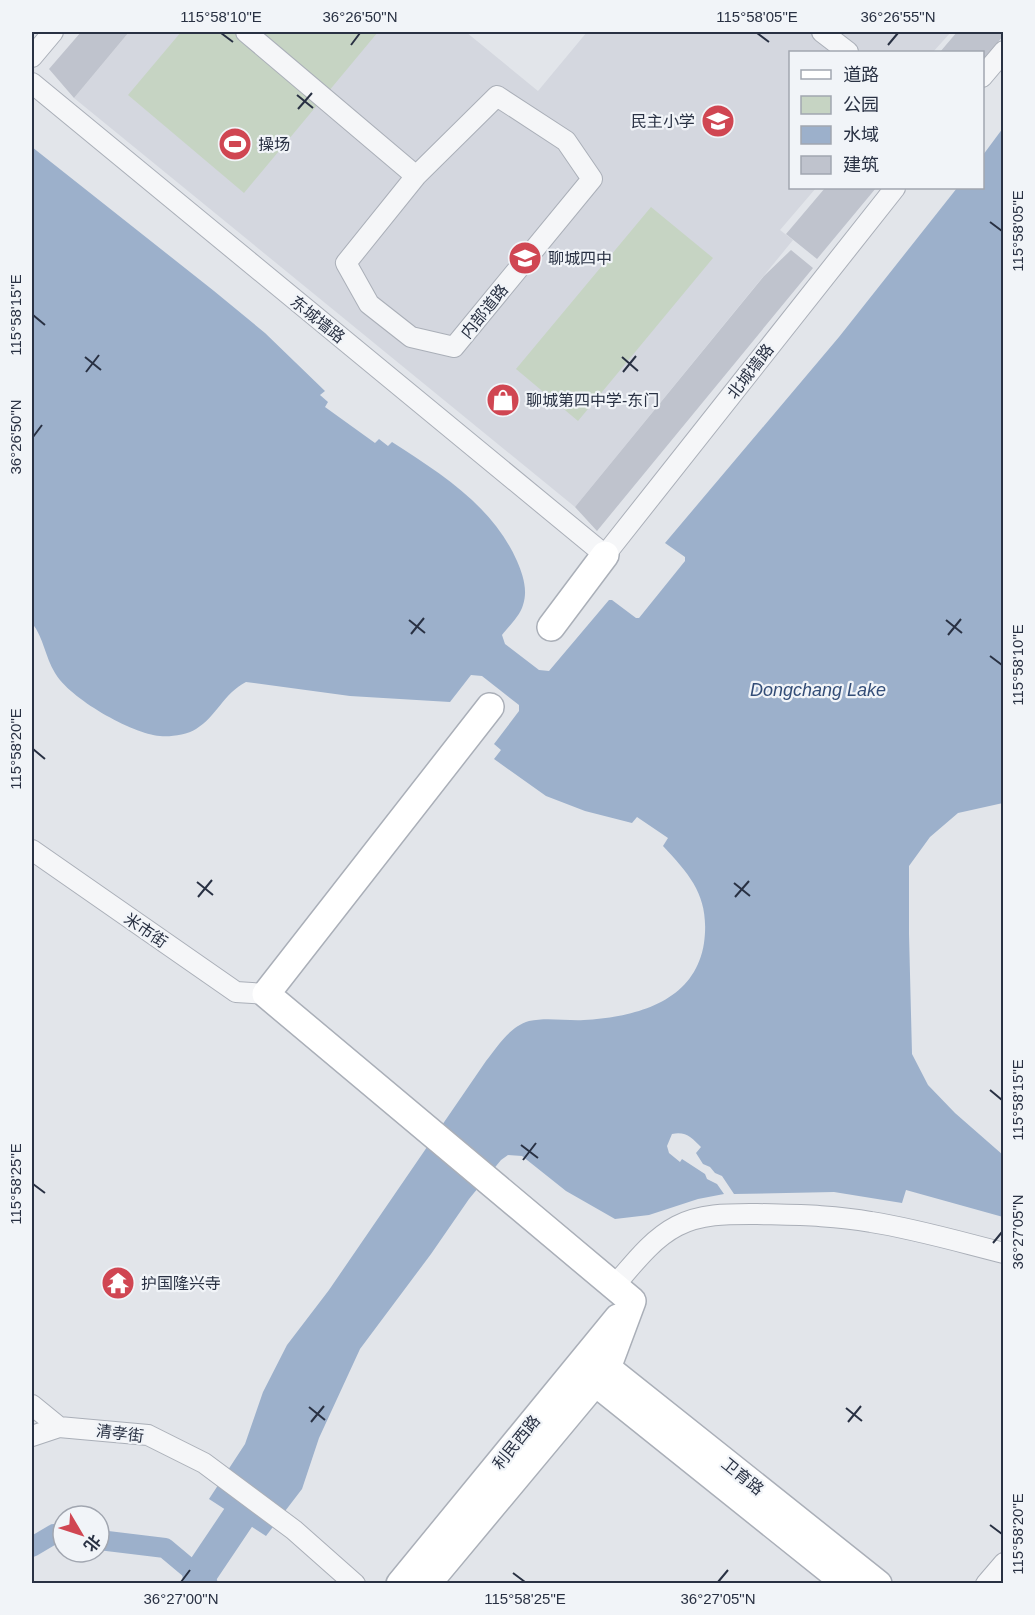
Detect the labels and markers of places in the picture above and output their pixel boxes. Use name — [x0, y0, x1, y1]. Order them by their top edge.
school or university icon: 民主小学 — [700, 103, 736, 139]
place label: 民主小学 — [631, 113, 695, 130]
sports icon: 操场 — [217, 126, 253, 162]
place label: 操场 — [258, 136, 290, 153]
school or university icon: 聊城四中 — [507, 240, 543, 276]
place label: 聊城四中 — [548, 250, 612, 267]
shop icon: 聊城第四中学-东门 — [485, 382, 521, 418]
place label: 聊城第四中学-东门 — [526, 392, 659, 409]
temple icon: 护国隆兴寺 — [100, 1265, 136, 1301]
place label: 护国隆兴寺 — [141, 1275, 221, 1292]

